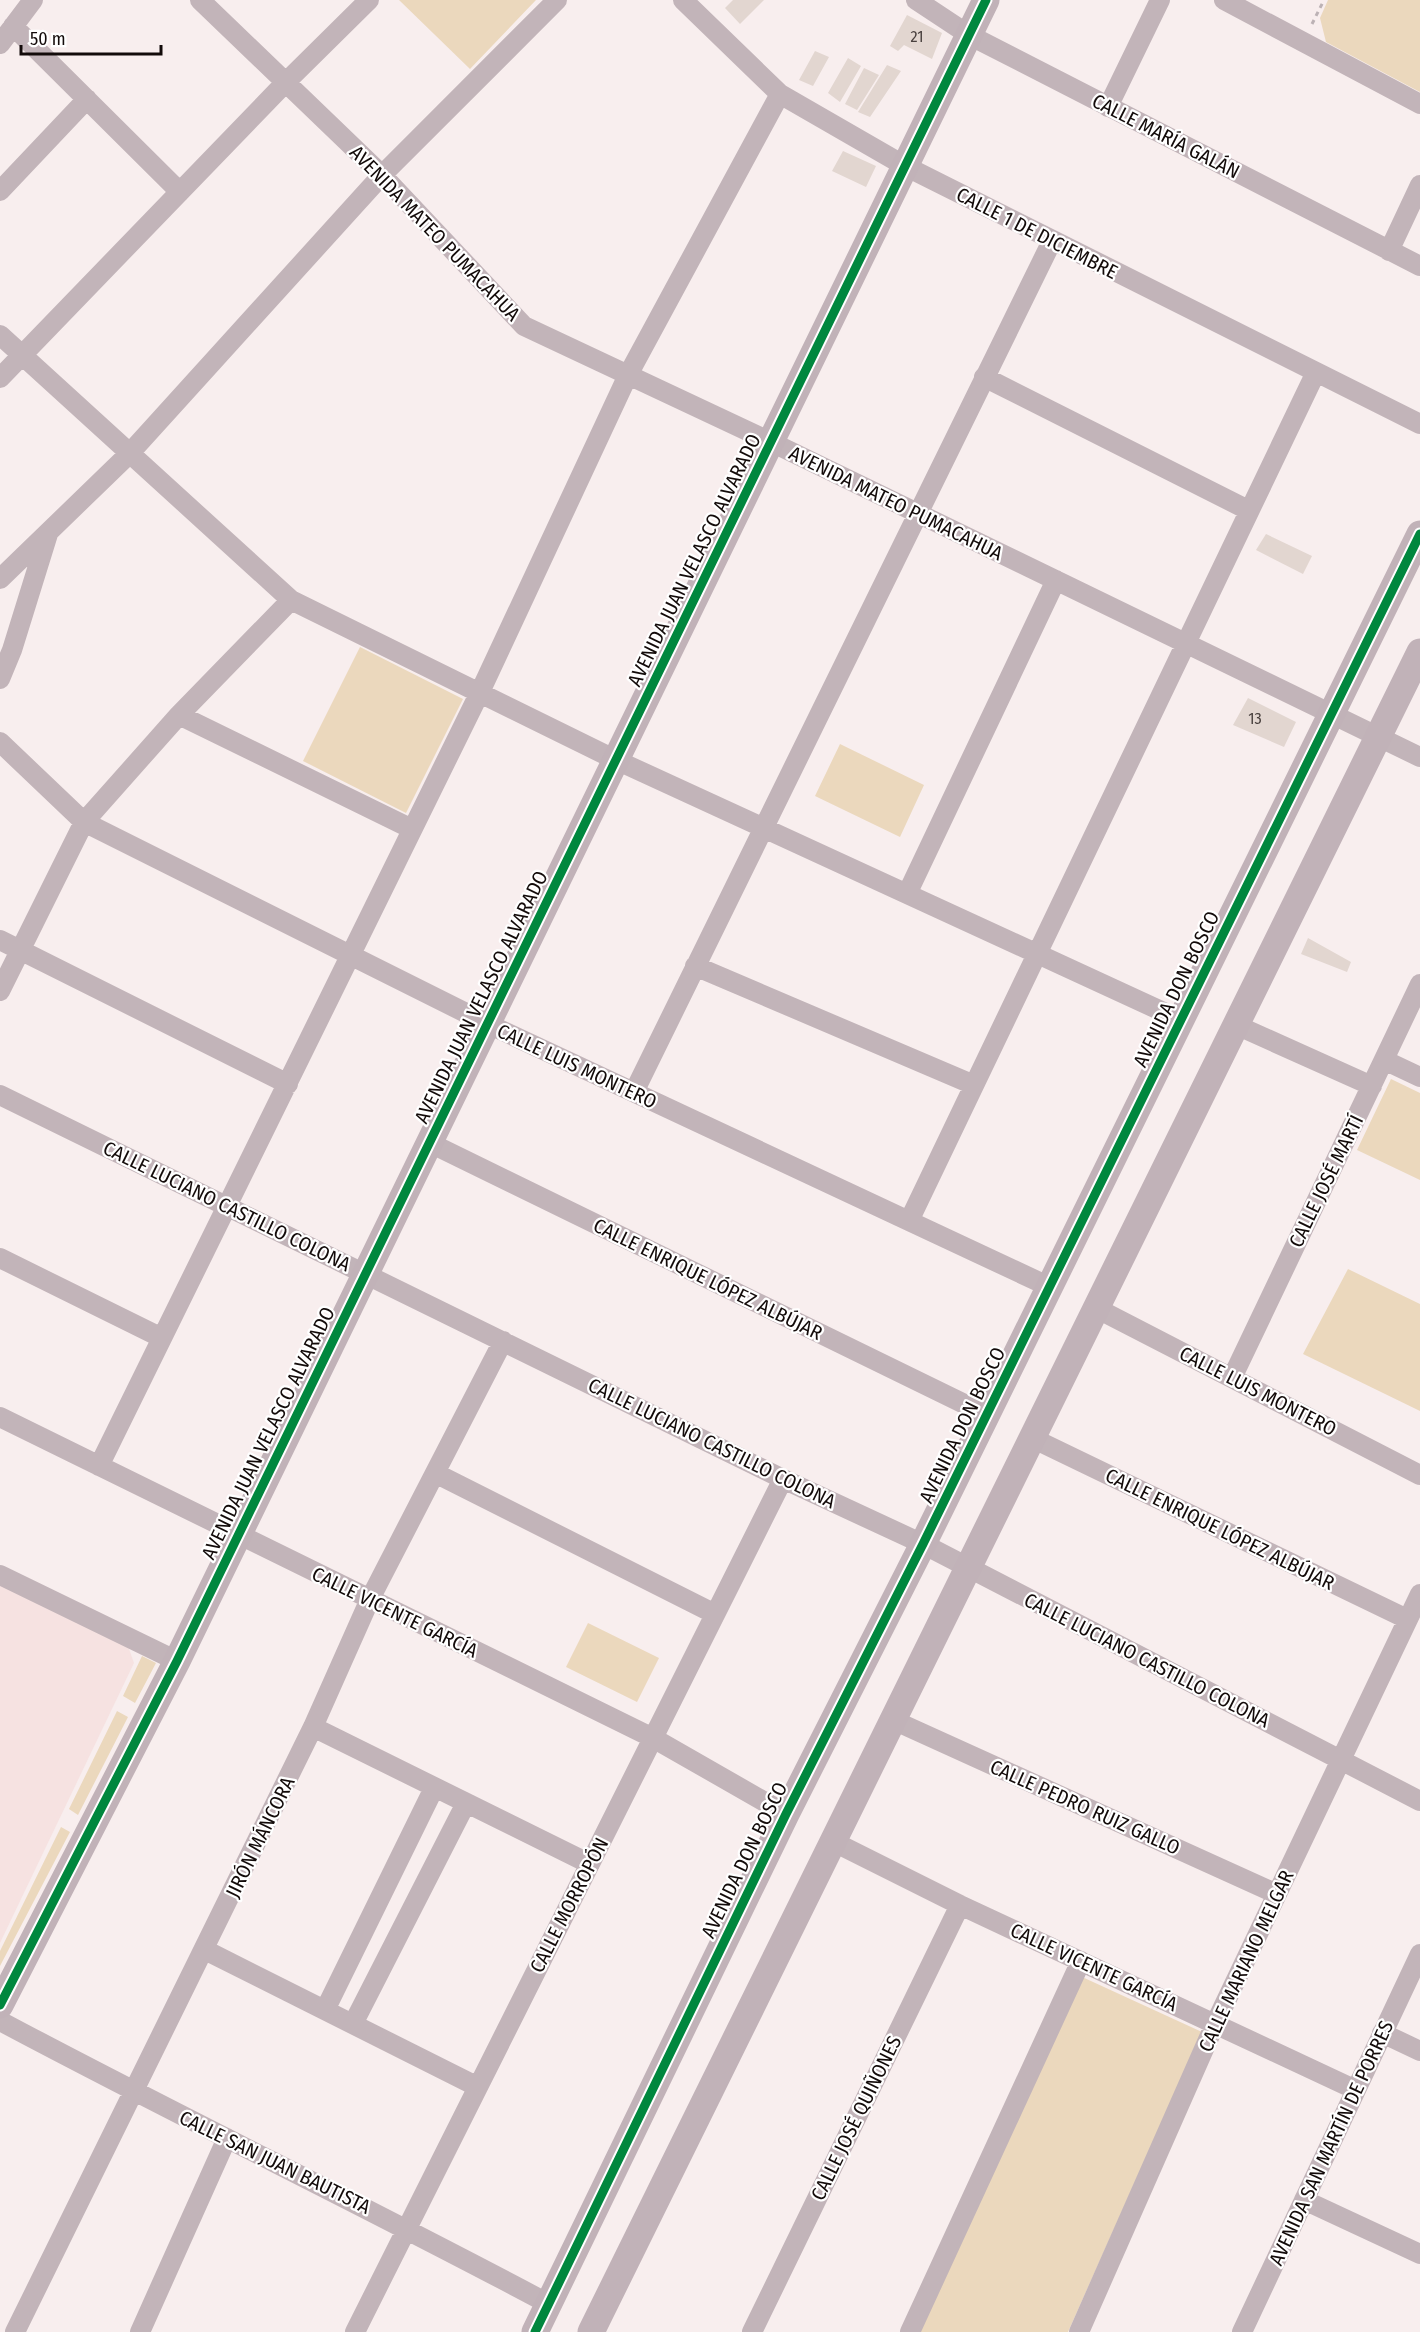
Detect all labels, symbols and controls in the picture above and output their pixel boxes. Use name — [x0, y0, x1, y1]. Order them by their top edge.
scale bar — [21, 18, 160, 56]
house number: 21 — [911, 27, 923, 46]
text: 50 m — [30, 28, 66, 50]
street label: CALLE MARÍA GALÁN — [1088, 89, 1244, 183]
street label: AVENIDA MATEO PUMACAHUA — [345, 140, 526, 326]
street label: CALLE 1 DE DICIEMBRE — [952, 182, 1122, 284]
street label: AVENIDA JUAN VELASCO ALVARADO — [622, 430, 766, 690]
street label: AVENIDA MATEO PUMACAHUA — [785, 441, 1007, 565]
house number: 13 — [1248, 709, 1262, 728]
street label: AVENIDA JUAN VELASCO ALVARADO — [409, 867, 553, 1127]
street label: AVENIDA DON BOSCO — [1128, 907, 1224, 1071]
street label: CALLE LUIS MONTERO — [493, 1019, 661, 1113]
street label: CALLE JOSÉ MARTÍ — [1284, 1111, 1368, 1251]
street label: CALLE LUCIANO CASTILLO COLONA — [99, 1136, 355, 1277]
street label: CALLE ENRIQUE LÓPEZ ALBÚJAR — [590, 1213, 826, 1345]
street label: AVENIDA JUAN VELASCO ALVARADO — [196, 1303, 340, 1563]
street label: CALLE LUIS MONTERO — [1175, 1341, 1341, 1441]
street label: AVENIDA DON BOSCO — [914, 1343, 1010, 1507]
street label: CALLE LUCIANO CASTILLO COLONA — [584, 1373, 840, 1514]
street label: CALLE ENRIQUE LÓPEZ ALBÚJAR — [1102, 1463, 1338, 1595]
street label: CALLE VICENTE GARCÍA — [308, 1561, 482, 1663]
street label: CALLE LUCIANO CASTILLO COLONA — [1020, 1588, 1274, 1733]
street label: CALLE PEDRO RUIZ GALLO — [986, 1754, 1184, 1860]
street label: JIRÓN MÁNCORA — [220, 1772, 300, 1901]
street label: AVENIDA DON BOSCO — [696, 1778, 792, 1942]
street label: CALLE MORROPÓN — [525, 1833, 613, 1977]
street label: CALLE MARIANO MELGAR — [1193, 1866, 1299, 2056]
street label: CALLE VICENTE GARCÍA — [1007, 1918, 1182, 2016]
street label: AVENIDA SAN MARTÍN DE PORRES — [1264, 2017, 1398, 2269]
street label: CALLE JOSÉ QUIÑONES — [806, 2032, 906, 2204]
street label: CALLE SAN JUAN BAUTISTA — [175, 2105, 375, 2219]

